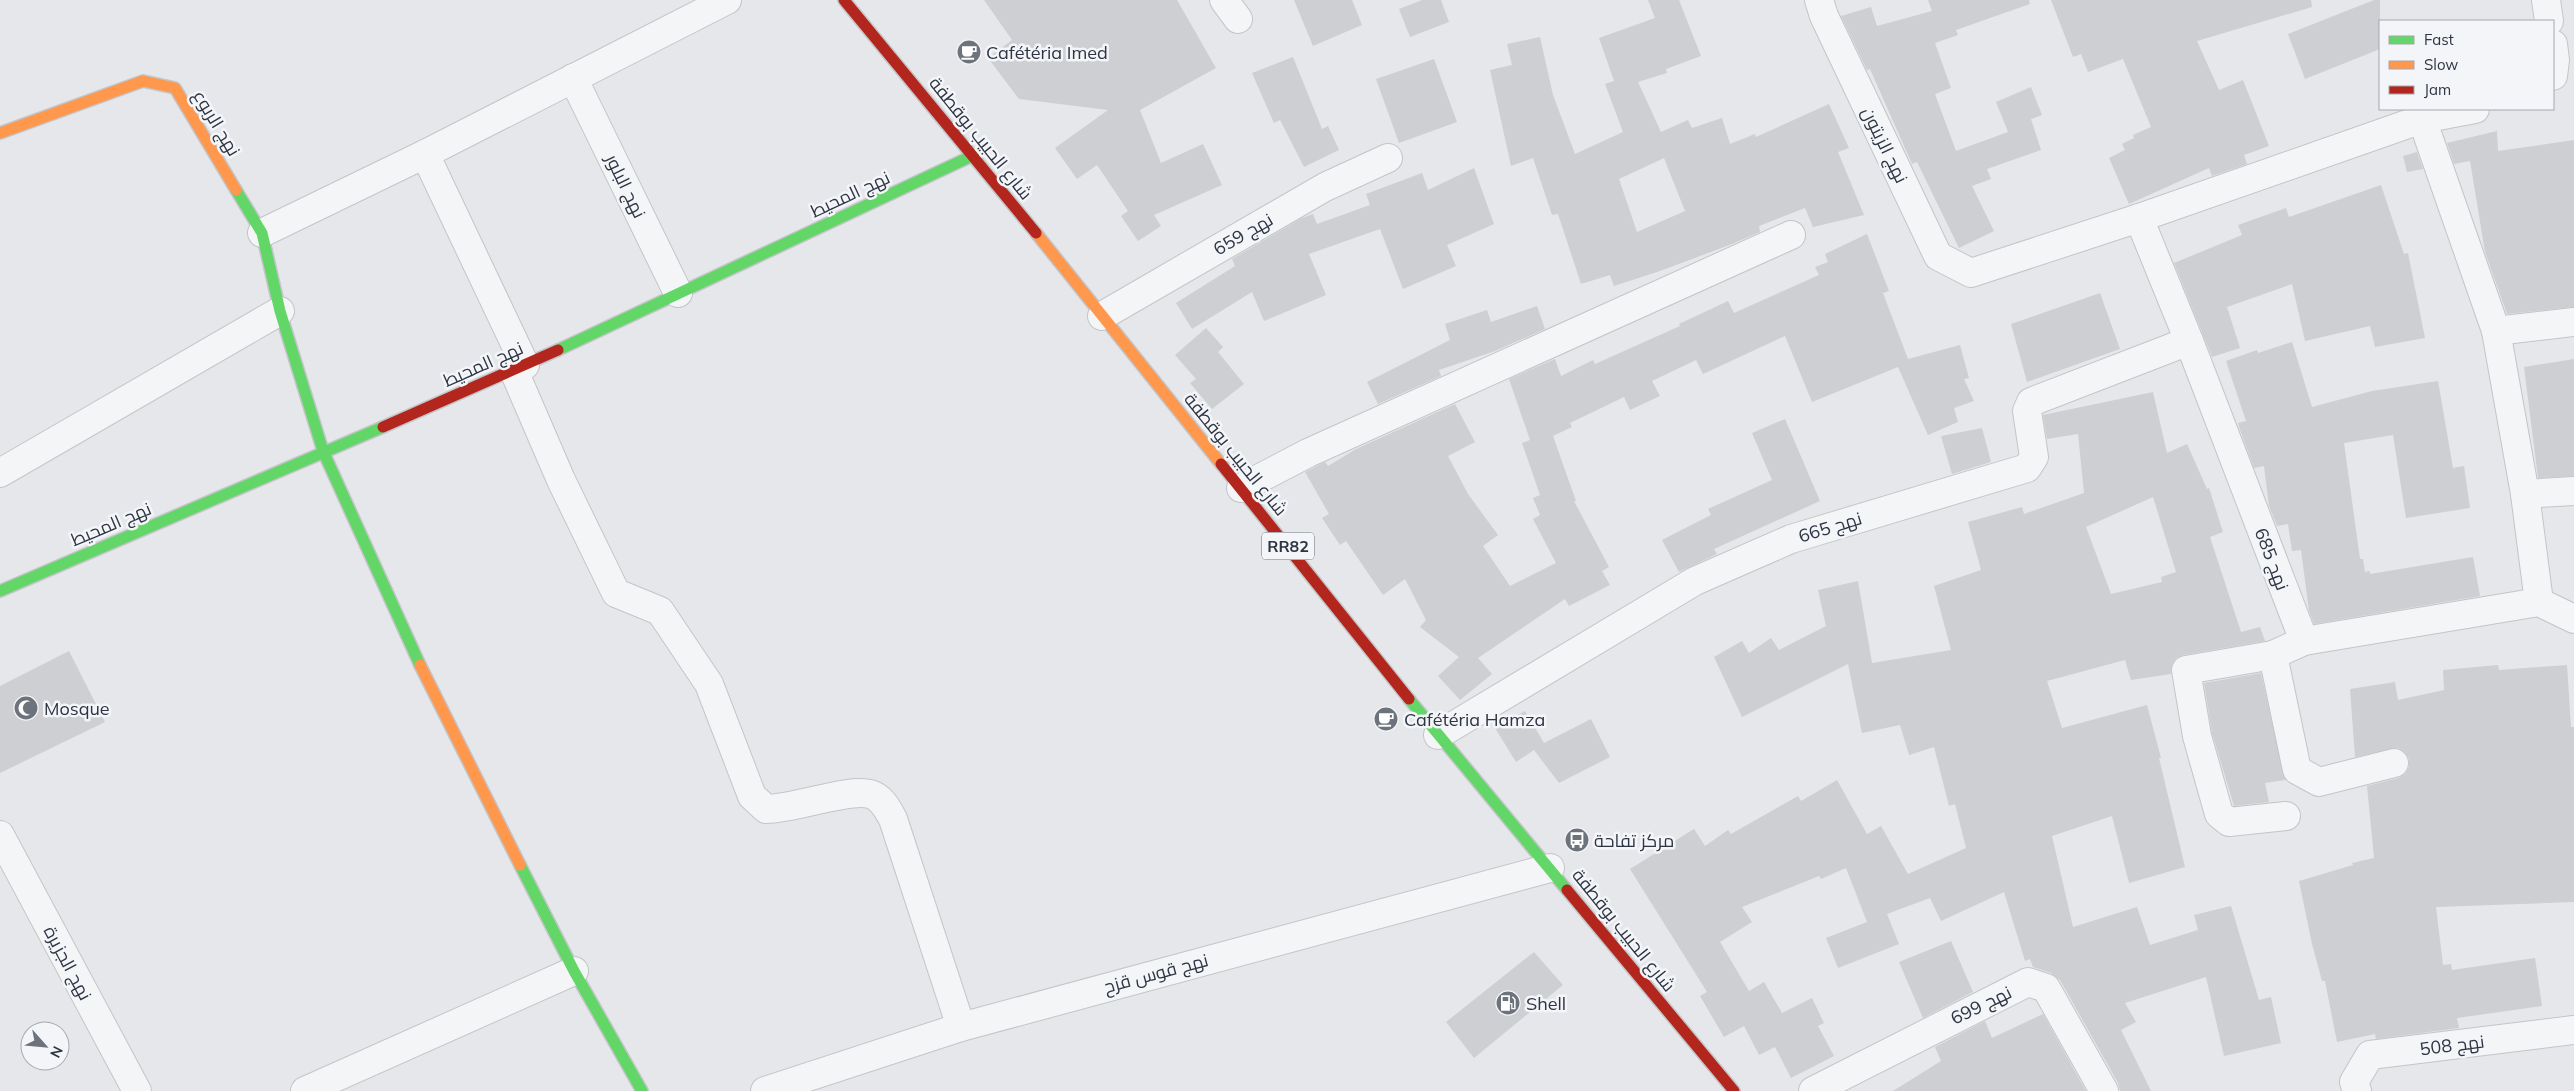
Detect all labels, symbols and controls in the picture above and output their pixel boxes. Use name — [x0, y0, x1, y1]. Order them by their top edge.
legend — [2379, 20, 2554, 110]
text: Fast — [2424, 30, 2454, 49]
cafe icon: Cafétéria Imed — [956, 39, 982, 65]
place label: Cafétéria Imed — [986, 41, 1108, 64]
text: Slow — [2424, 55, 2458, 74]
street label: شارع الحبيب بوقطفة — [924, 72, 1038, 205]
text: Jam — [2424, 80, 2451, 99]
street label: نهج الربوع — [187, 86, 246, 161]
street label: نهج الزيتون — [1856, 103, 1913, 187]
street label: نهج البلور — [599, 149, 651, 222]
street label: نهج المحيط — [807, 166, 894, 223]
street label: نهج 659 — [1209, 208, 1277, 261]
street label: نهج المحيط — [439, 336, 527, 393]
street label: شارع الحبيب بوقطفة — [1179, 388, 1293, 521]
street label: نهج المحيط — [67, 497, 155, 552]
street label: نهج 665 — [1796, 506, 1865, 548]
street label: نهج 685 — [2249, 524, 2294, 594]
road number: RR82 — [1262, 532, 1314, 560]
mosque icon: Mosque — [13, 695, 39, 721]
place label: Mosque — [44, 697, 110, 720]
cafe icon: Cafétéria Hamza — [1373, 706, 1399, 732]
place label: Cafétéria Hamza — [1404, 708, 1545, 731]
bus stop icon: مركز تفاحة — [1564, 827, 1590, 853]
place label: مركز تفاحة — [1594, 829, 1674, 852]
street label: شارع الحبيب بوقطفة — [1567, 864, 1681, 997]
street label: نهج الجزيرة — [38, 922, 97, 1005]
street label: نهج قوس قزح — [1101, 948, 1211, 999]
street label: نهج 699 — [1947, 980, 2016, 1031]
fuel station icon: Shell — [1495, 990, 1521, 1016]
place label: Shell — [1526, 992, 1566, 1015]
north arrow — [20, 1021, 70, 1071]
street label: نهج 508 — [2418, 1030, 2486, 1061]
text: N — [46, 1043, 67, 1061]

